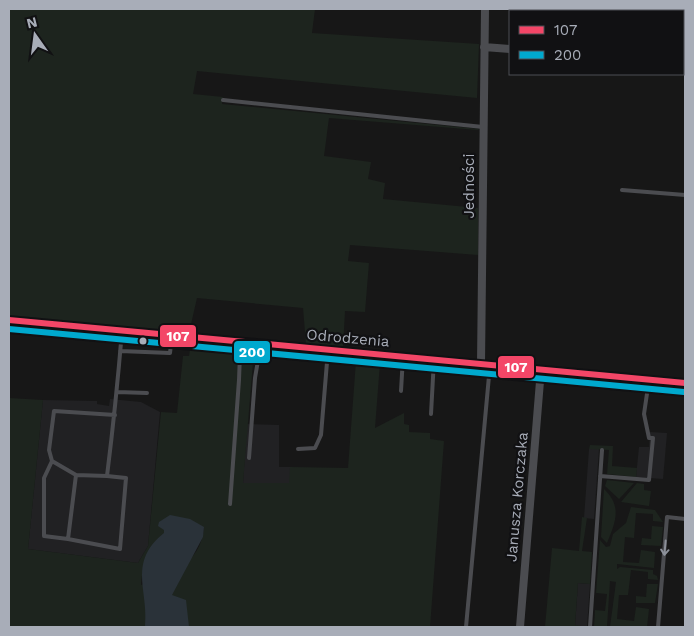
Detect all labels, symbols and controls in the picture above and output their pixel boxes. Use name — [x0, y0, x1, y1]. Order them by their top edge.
north arrow — [10, 10, 60, 60]
legend — [509, 10, 684, 75]
text: N — [25, 13, 39, 31]
text: 107 — [554, 21, 577, 39]
text: 200 — [554, 46, 581, 64]
street label: Jedności — [460, 153, 478, 219]
line badge: 107 — [159, 324, 197, 348]
street label: Odrodzenia — [306, 325, 391, 351]
text: 107 — [166, 328, 190, 344]
unlabelled marker — [138, 336, 148, 346]
line badge: 200 — [233, 340, 271, 364]
text: 200 — [239, 344, 265, 360]
line badge: 107 — [497, 355, 535, 379]
text: 107 — [504, 359, 528, 375]
street label: Janusza Korczaka — [502, 431, 532, 563]
one-way arrow — [660, 540, 670, 556]

